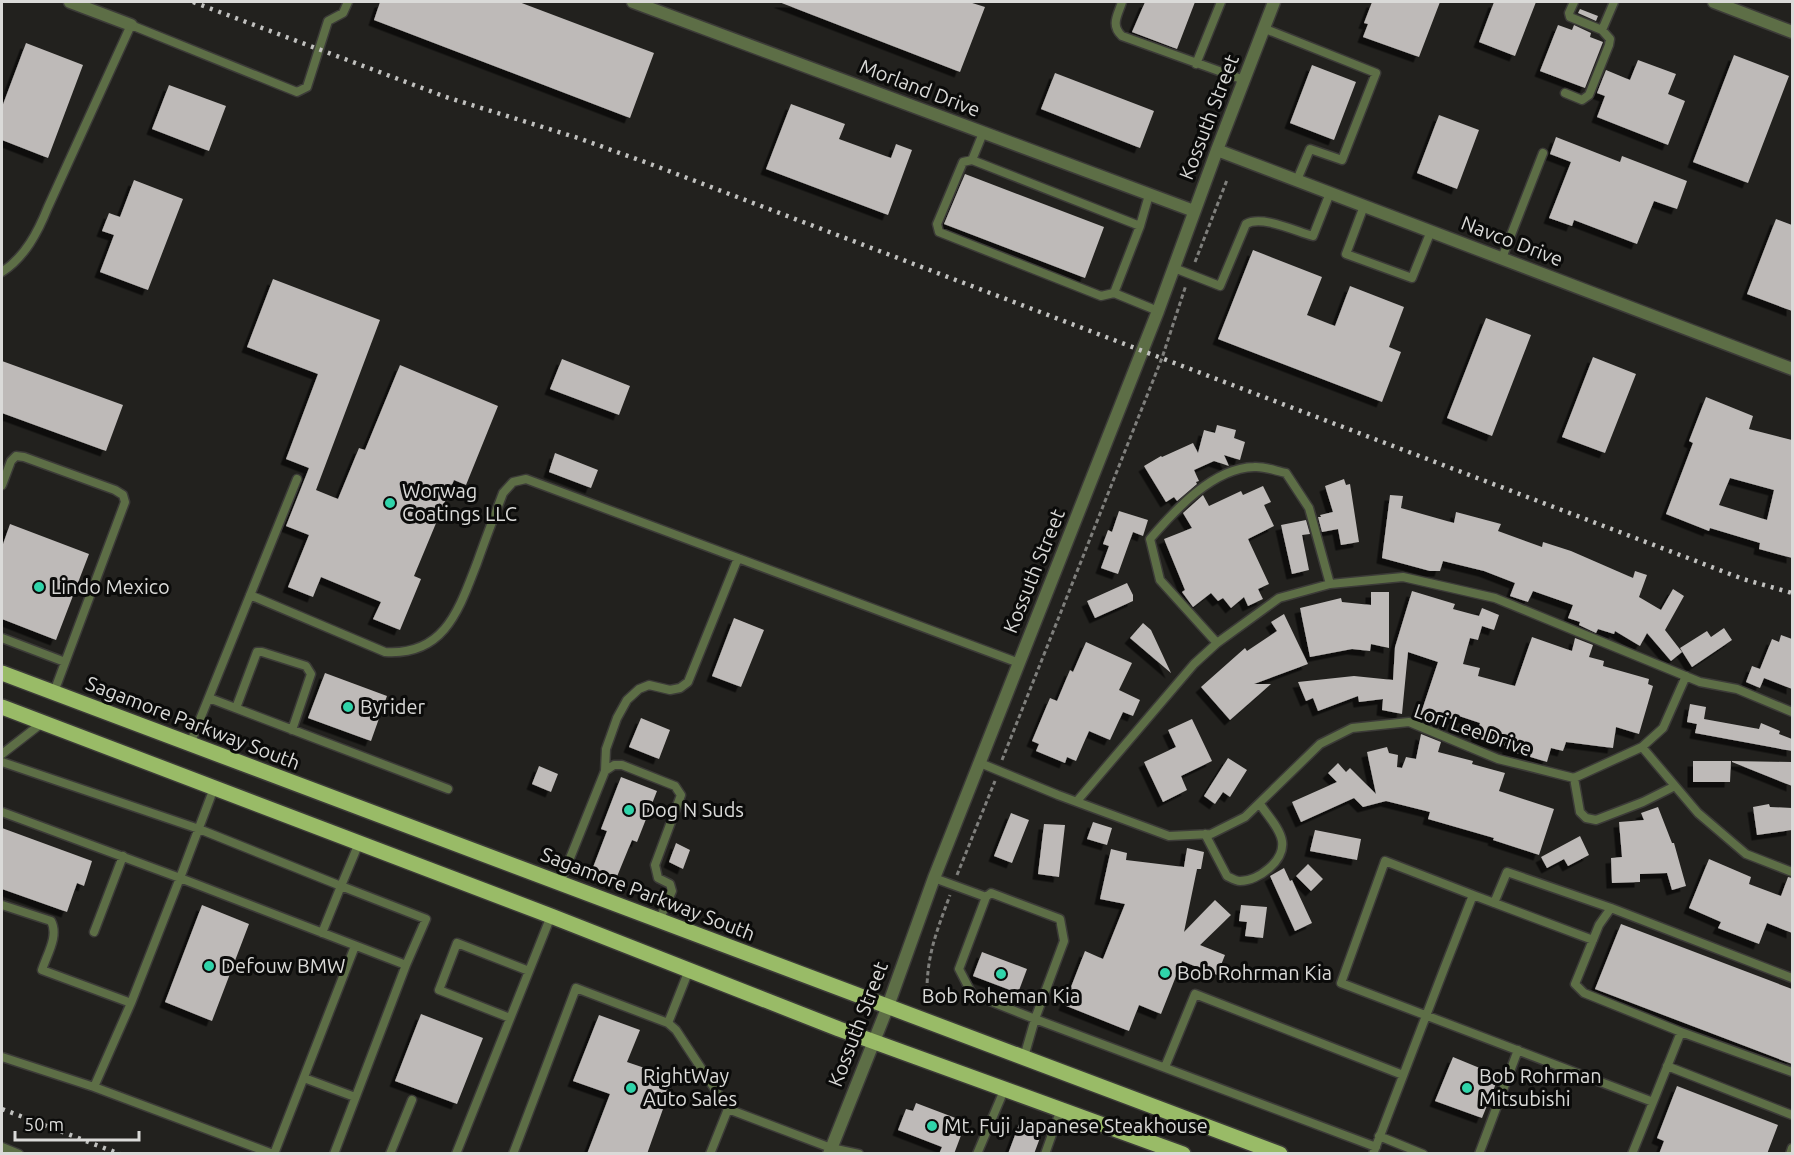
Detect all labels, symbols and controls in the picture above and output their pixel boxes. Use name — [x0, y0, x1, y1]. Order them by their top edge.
street label: Kossuth Street — [1174, 51, 1243, 183]
street label: Morland Drive — [857, 54, 984, 121]
street label: Navco Drive — [1458, 211, 1566, 270]
place label: Worwag Coatings LLC — [402, 479, 517, 525]
marker: Worwag Coatings LLC — [383, 496, 397, 510]
street label: Kossuth Street — [998, 505, 1069, 636]
place label: Lindo Mexico — [51, 575, 170, 598]
marker: Lindo Mexico — [32, 580, 46, 594]
street label: Sagamore Parkway South — [83, 671, 303, 774]
place label: Byrider — [360, 695, 425, 718]
street label: Lori Lee Drive — [1411, 699, 1535, 760]
marker: Byrider — [341, 700, 355, 714]
place label: Dog N Suds — [641, 798, 744, 821]
marker: Dog N Suds — [622, 803, 636, 817]
street label: Sagamore Parkway South — [538, 842, 758, 945]
place label: Defouw BMW — [221, 954, 346, 977]
street label: Kossuth Street — [823, 958, 892, 1090]
marker: Defouw BMW — [202, 959, 216, 973]
place label: Bob Rohrman Kia — [1177, 961, 1332, 984]
marker: Bob Rohrman Kia — [1158, 966, 1172, 980]
marker: Bob Roheman Kia — [994, 967, 1008, 981]
place label: Bob Roheman Kia — [922, 984, 1080, 1007]
place label: RightWay Auto Sales — [643, 1064, 737, 1110]
place label: Bob Rohrman Mitsubishi — [1479, 1064, 1602, 1110]
marker: RightWay Auto Sales — [624, 1081, 638, 1095]
marker: Bob Rohrman Mitsubishi — [1460, 1081, 1474, 1095]
scale bar — [15, 1104, 140, 1142]
text: 50 m — [24, 1114, 64, 1134]
place label: Mt. Fuji Japanese Steakhouse — [944, 1114, 1208, 1137]
marker: Mt. Fuji Japanese Steakhouse — [925, 1119, 939, 1133]

